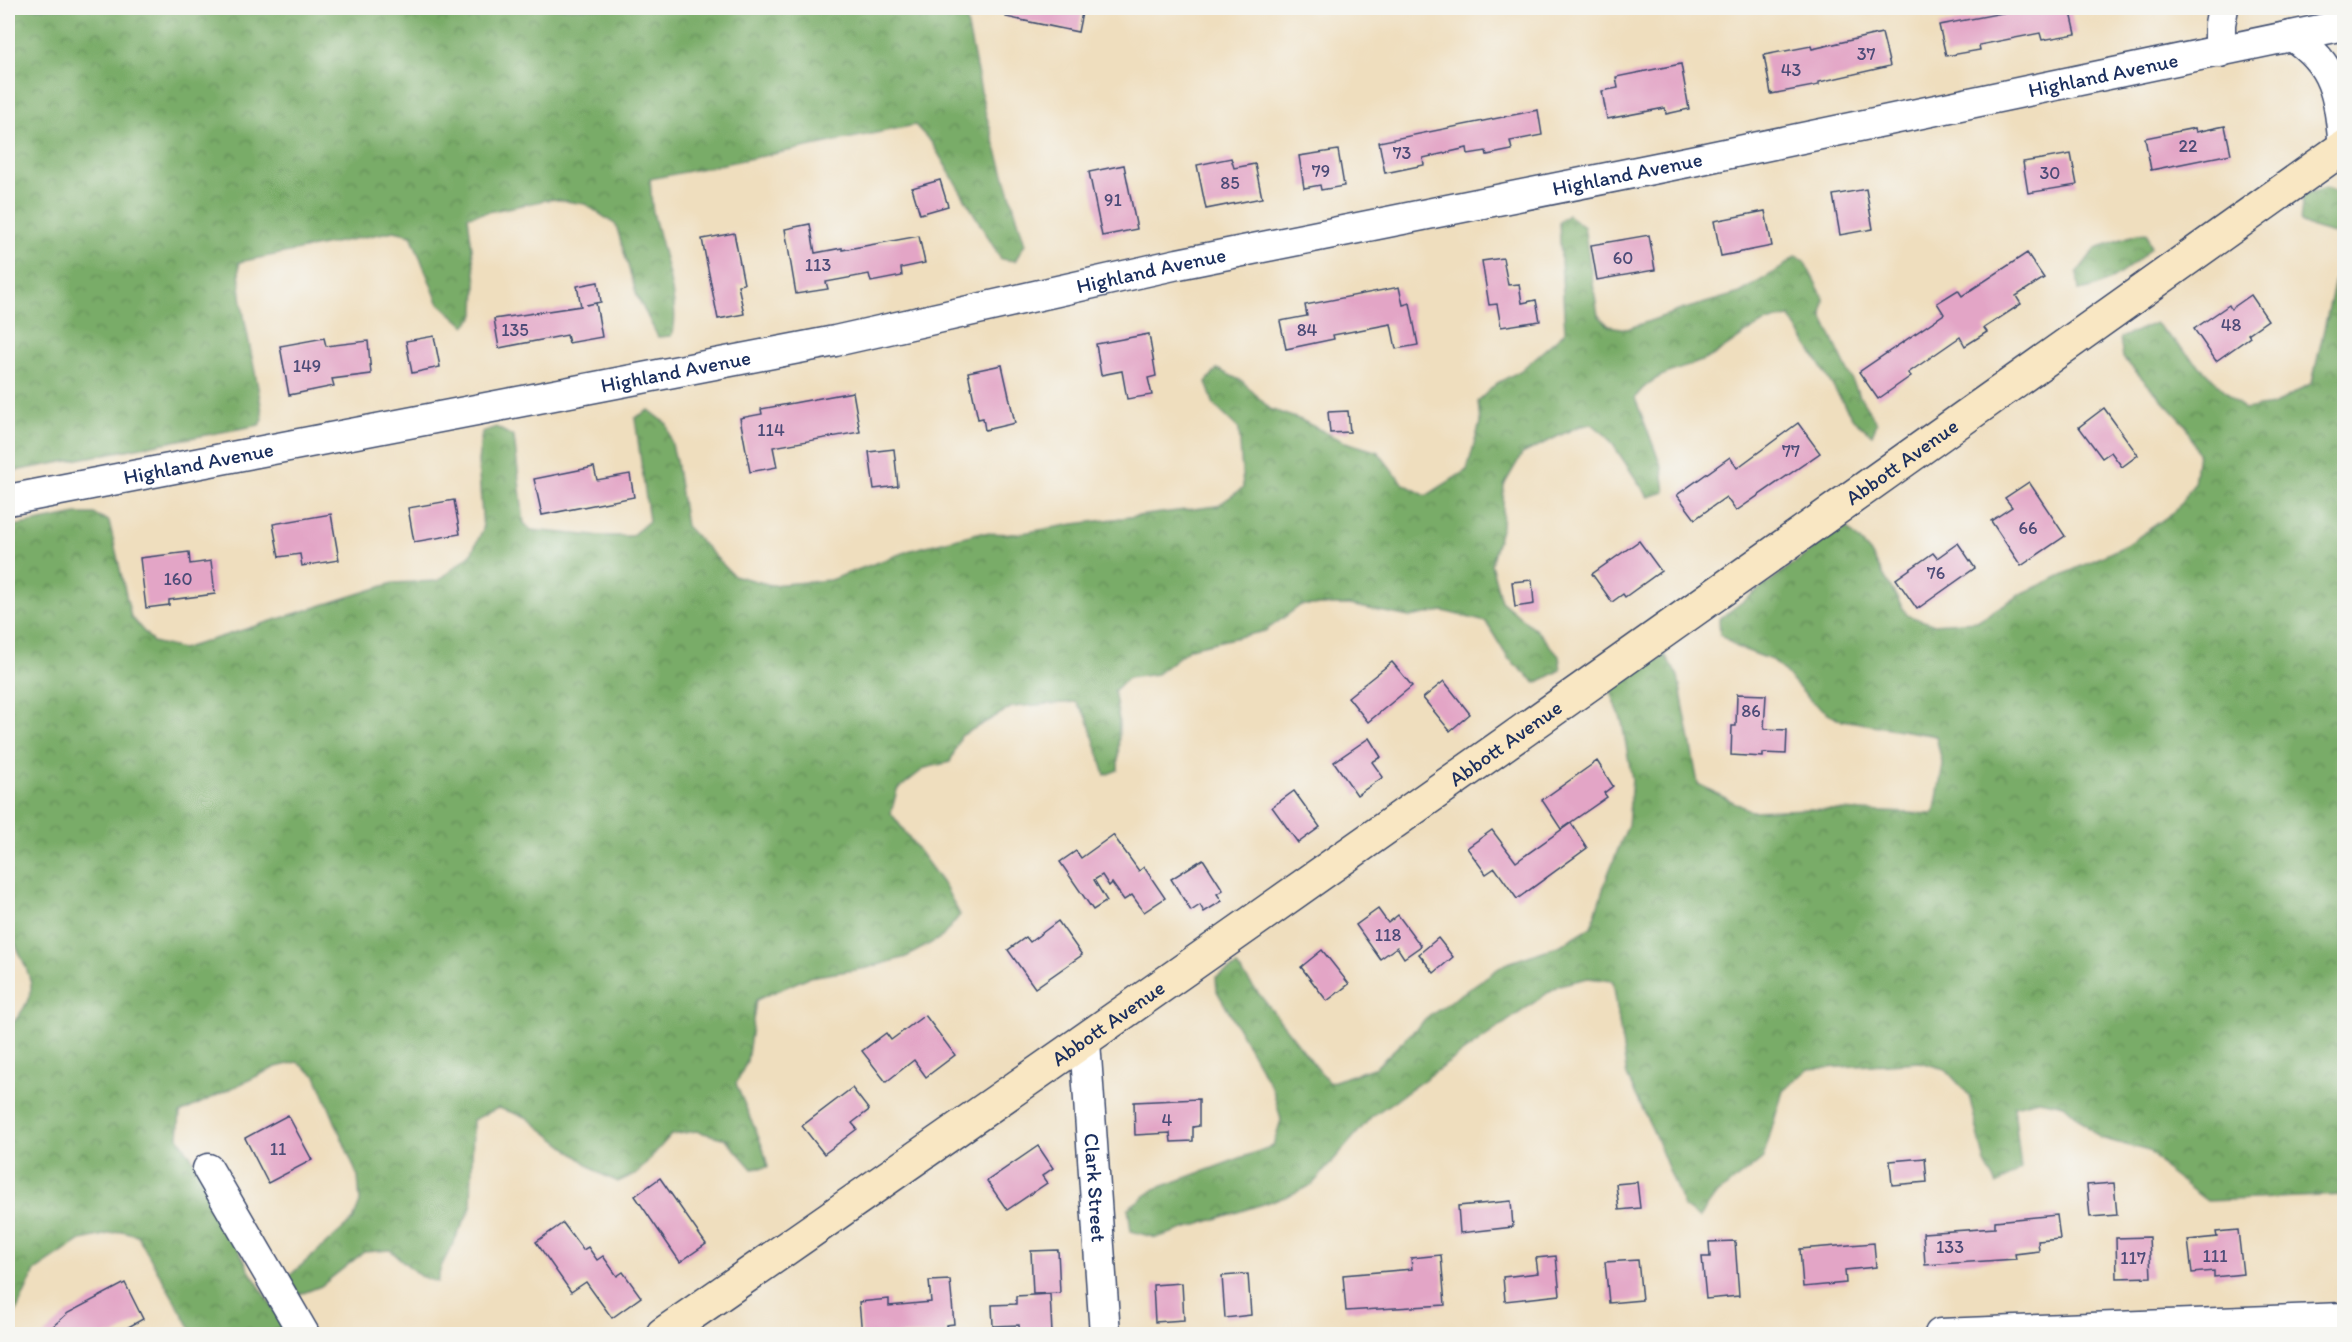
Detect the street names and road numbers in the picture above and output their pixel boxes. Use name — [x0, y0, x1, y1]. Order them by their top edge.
street label: Highland Avenue — [2026, 47, 2180, 103]
street label: Highland Avenue — [1550, 146, 1705, 201]
street label: Highland Avenue — [1074, 242, 1228, 298]
street label: Highland Avenue — [598, 344, 753, 398]
street label: Abbott Avenue — [1840, 413, 1963, 510]
street label: Highland Avenue — [121, 436, 276, 490]
street label: Abbott Avenue — [1444, 694, 1567, 791]
street label: Abbott Avenue — [1047, 975, 1169, 1071]
street label: Clark Street — [1079, 1132, 1112, 1243]

